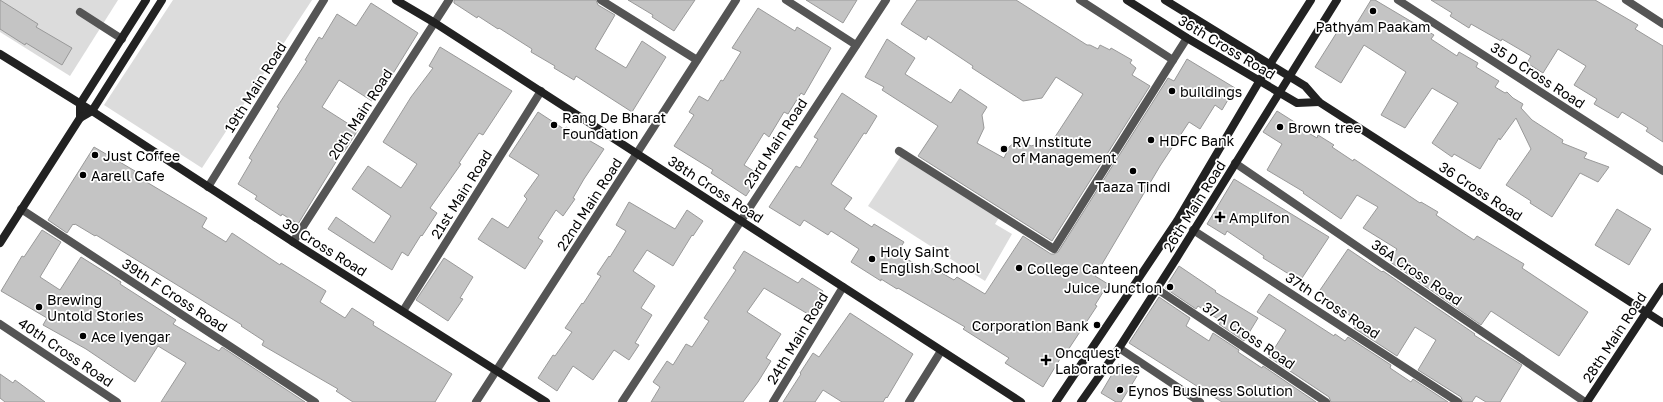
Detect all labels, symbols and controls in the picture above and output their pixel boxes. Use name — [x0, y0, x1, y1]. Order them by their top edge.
marker: Pathyam Paakam — [1368, 6, 1378, 16]
street label: 36th Cross Road — [1175, 11, 1279, 83]
place label: Pathyam Paakam — [1316, 18, 1430, 35]
street label: 35 D Cross Road — [1488, 38, 1588, 112]
street label: 19th Main Road — [220, 39, 290, 135]
street label: 20th Main Road — [324, 65, 396, 163]
place label: buildings — [1180, 83, 1242, 100]
marker: buildings — [1167, 86, 1177, 96]
street label: 23rd Main Road — [740, 95, 810, 191]
place label: Rang De Bharat Foundation — [562, 109, 666, 142]
place label: Brown tree — [1288, 119, 1362, 136]
marker: Rang De Bharat Foundation — [549, 120, 559, 130]
marker: Brown tree — [1275, 122, 1285, 132]
place label: HDFC Bank — [1159, 132, 1235, 149]
place label: RV Institute of Management — [1012, 133, 1117, 166]
marker: HDFC Bank — [1146, 135, 1156, 145]
marker: RV Institute of Management — [999, 144, 1009, 154]
street label: 21st Main Road — [427, 146, 495, 242]
place label: Just Coffee — [103, 147, 180, 164]
marker: Just Coffee — [90, 150, 100, 160]
street label: 38th Cross Road — [665, 152, 767, 226]
street label: 22nd Main Road — [553, 154, 625, 254]
street label: 26th Main Road — [1159, 157, 1229, 255]
street label: 36 Cross Road — [1436, 158, 1526, 224]
marker: Taaza Tindi — [1128, 166, 1138, 176]
place label: Aarell Cafe — [91, 167, 165, 184]
marker: Aarell Cafe — [78, 170, 88, 180]
place label: Taaza Tindi — [1095, 178, 1171, 195]
place label: Amplifon — [1229, 209, 1290, 226]
marker: Amplifon — [1214, 211, 1226, 223]
street label: 39 Cross Road — [280, 214, 370, 280]
street label: 36A Cross Road — [1369, 235, 1465, 309]
place label: Holy Saint English School — [880, 243, 980, 276]
marker: Holy Saint English School — [867, 254, 877, 264]
street label: 39th F Cross Road — [119, 255, 231, 335]
place label: College Canteen — [1027, 260, 1138, 277]
marker: College Canteen — [1014, 263, 1024, 273]
street label: 37th Cross Road — [1283, 268, 1383, 342]
place label: Juice Junction — [1064, 279, 1162, 296]
marker: Juice Junction — [1165, 282, 1175, 292]
street label: 24th Main Road — [763, 289, 831, 387]
street label: 28th Main Road — [1578, 289, 1650, 385]
place label: Brewing Untold Stories — [47, 291, 144, 324]
street label: 37 A Cross Road — [1200, 298, 1298, 372]
marker: Brewing Untold Stories — [34, 302, 44, 312]
street label: 40th Cross Road — [15, 314, 117, 390]
place label: Corporation Bank — [972, 317, 1089, 334]
marker: Corporation Bank — [1092, 320, 1102, 330]
place label: Ace Iyengar — [91, 328, 171, 345]
marker: Ace Iyengar — [78, 331, 88, 341]
place label: Oncquest Laboratories — [1055, 344, 1140, 377]
marker: Oncquest Laboratories — [1040, 354, 1052, 366]
place label: Eynos Business Solution — [1128, 382, 1293, 399]
marker: Eynos Business Solution — [1115, 385, 1125, 395]

